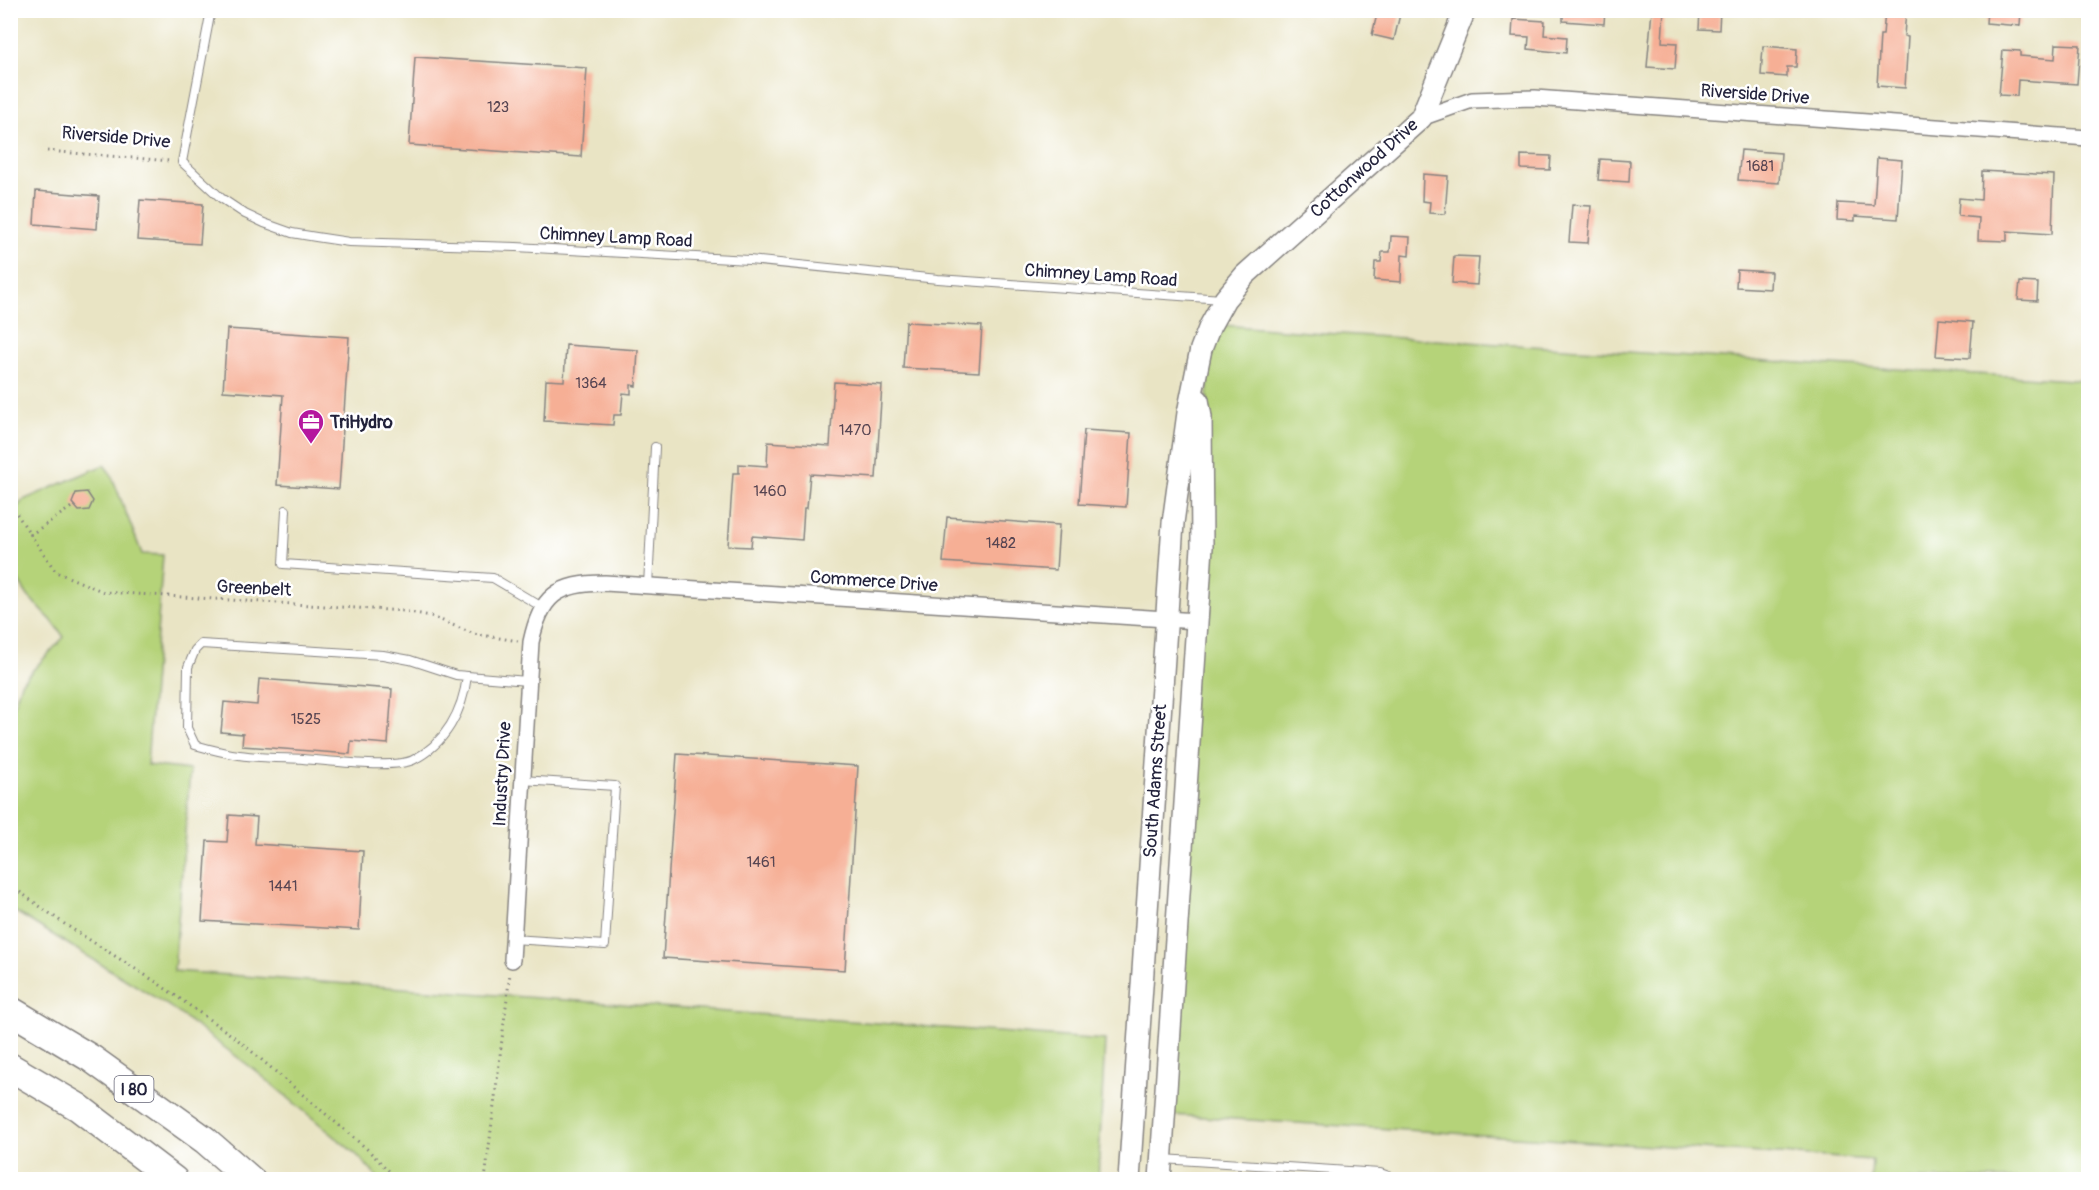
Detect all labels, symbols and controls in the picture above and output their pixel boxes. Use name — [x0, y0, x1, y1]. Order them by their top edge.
street label: Riverside Drive — [1700, 79, 1810, 110]
house number: 123 — [487, 98, 509, 117]
street label: Cottonwood Drive — [1306, 114, 1423, 223]
street label: Riverside Drive — [61, 121, 171, 154]
house number: 1681 — [1746, 157, 1774, 176]
street label: Chimney Lamp Road — [539, 222, 693, 253]
street label: Chimney Lamp Road — [1024, 259, 1178, 292]
house number: 1364 — [575, 374, 607, 393]
office icon: TriHydro — [296, 407, 326, 445]
place label: TriHydro — [329, 411, 393, 434]
house number: 1470 — [839, 421, 871, 440]
house number: 1460 — [753, 482, 787, 501]
house number: 1482 — [986, 534, 1016, 553]
street label: Commerce Drive — [809, 566, 939, 597]
street label: Greenbelt — [216, 575, 293, 602]
street label: South Adams Street — [1139, 703, 1172, 859]
house number: 1525 — [291, 710, 321, 729]
street label: Industry Drive — [488, 721, 517, 827]
house number: 1461 — [746, 853, 776, 872]
house number: 1441 — [268, 877, 298, 896]
road number: I 80 — [114, 1076, 154, 1102]

